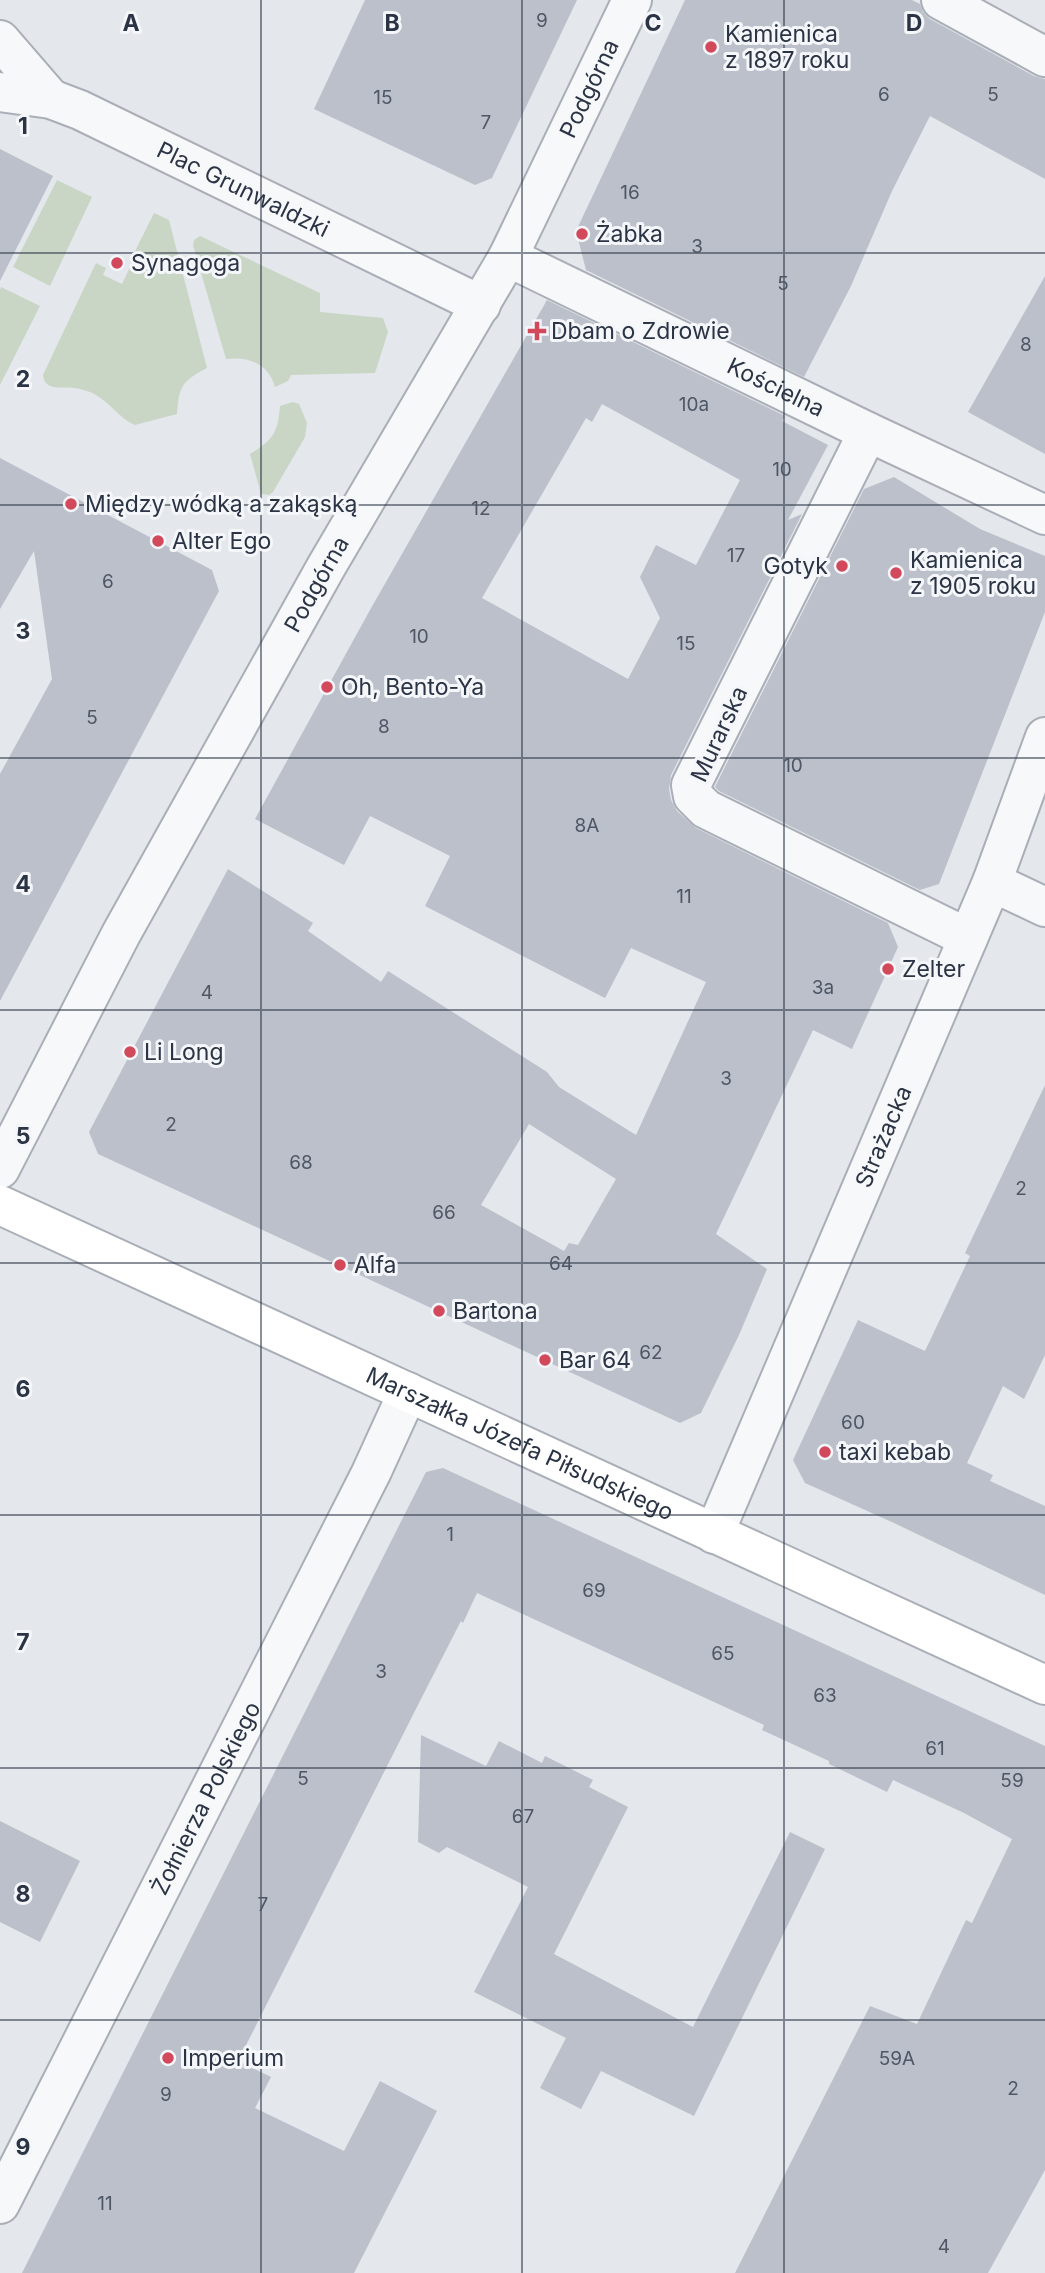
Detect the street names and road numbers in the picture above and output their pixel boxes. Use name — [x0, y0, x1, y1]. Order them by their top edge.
street label: Podgórna — [554, 35, 625, 142]
street label: Plac Grunwaldzki — [152, 136, 334, 243]
street label: Kościelna — [723, 352, 829, 423]
street label: Podgórna — [278, 531, 355, 637]
street label: Murarska — [685, 682, 753, 786]
street label: Strażacka — [849, 1081, 918, 1192]
street label: Marszałka Józefa Piłsudskiego — [362, 1361, 678, 1526]
street label: Żołnierza Polskiego — [145, 1697, 267, 1899]

